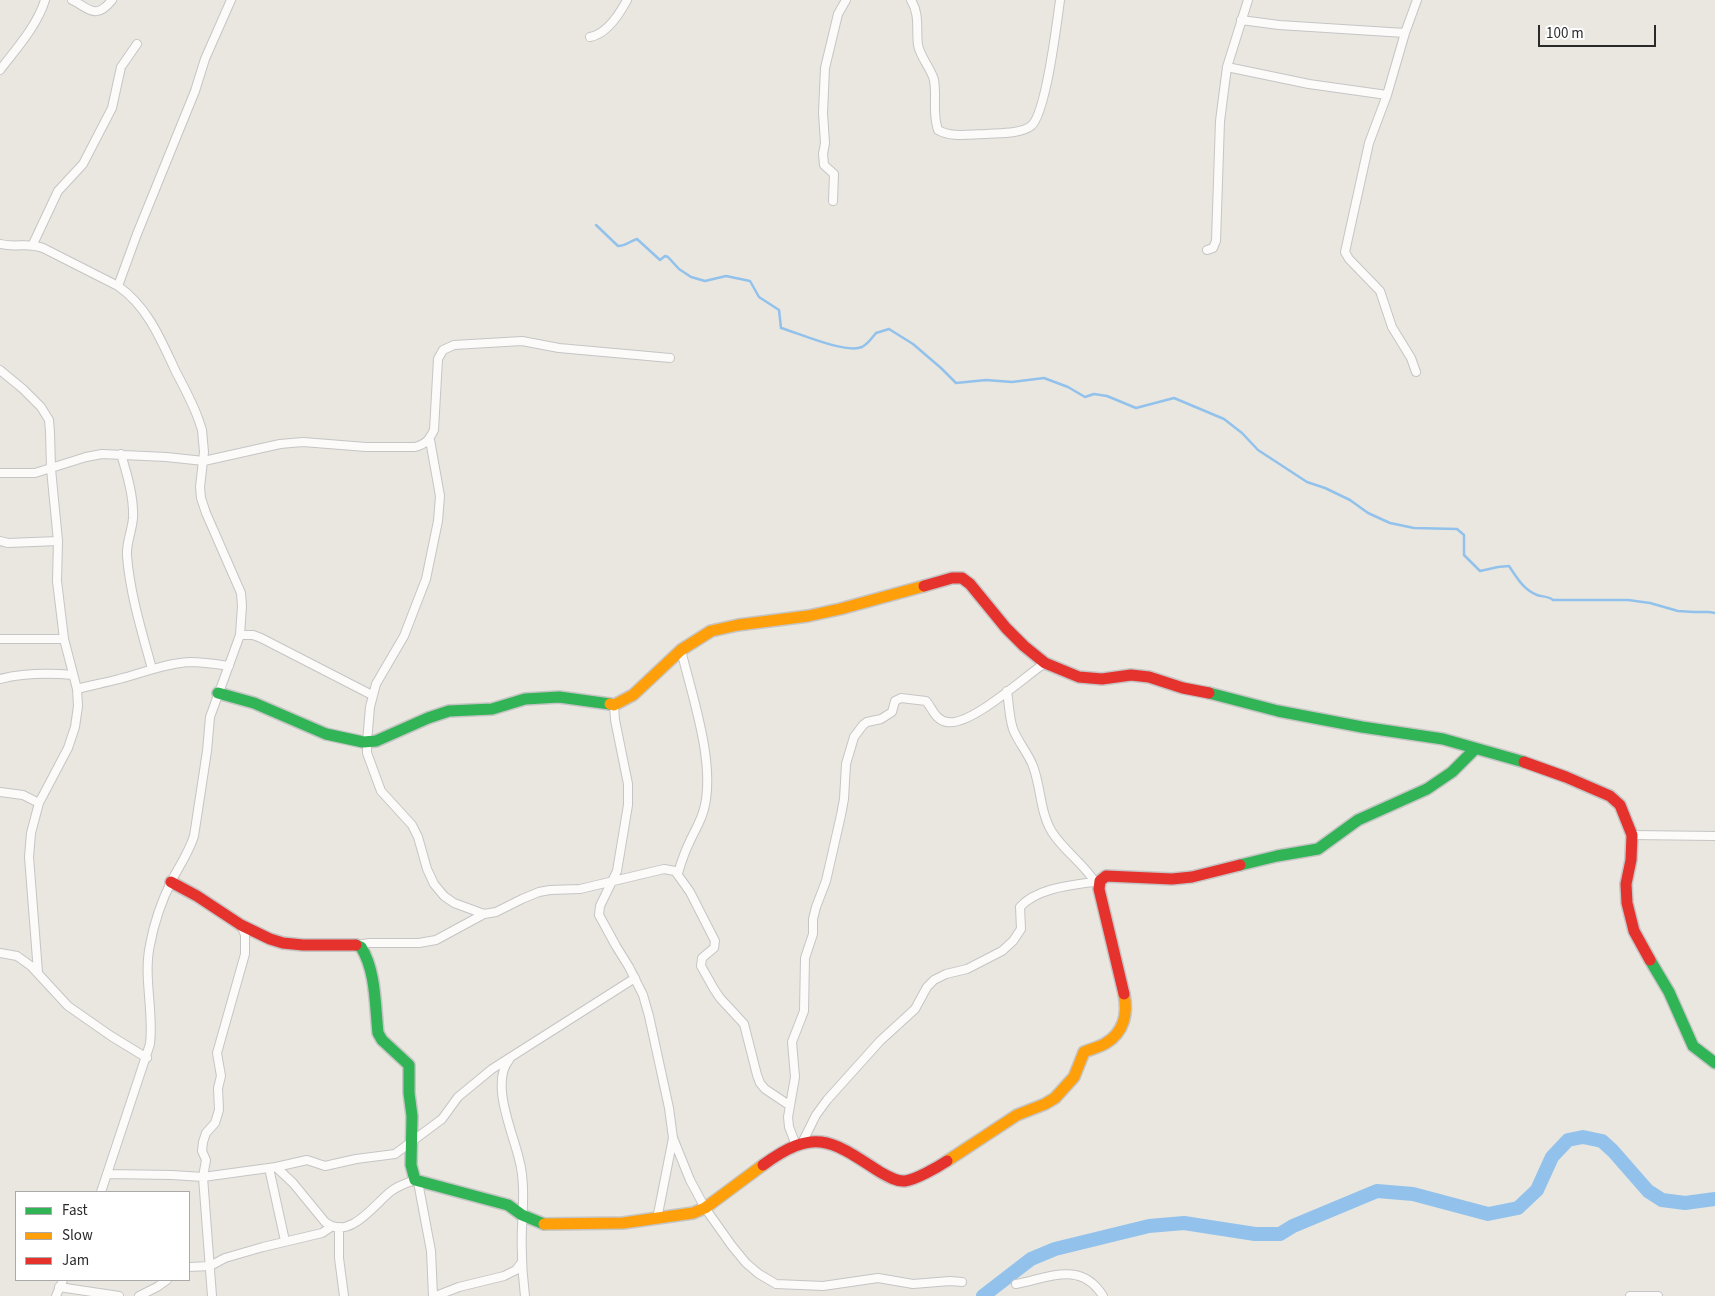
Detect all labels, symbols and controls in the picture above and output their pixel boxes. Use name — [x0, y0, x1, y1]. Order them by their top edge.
scale bar — [1540, 15, 1658, 47]
text: 100 m — [1546, 23, 1584, 44]
legend — [15, 1191, 190, 1281]
text: Fast — [62, 1200, 88, 1221]
text: Slow — [62, 1225, 93, 1246]
text: Jam — [62, 1250, 89, 1271]

